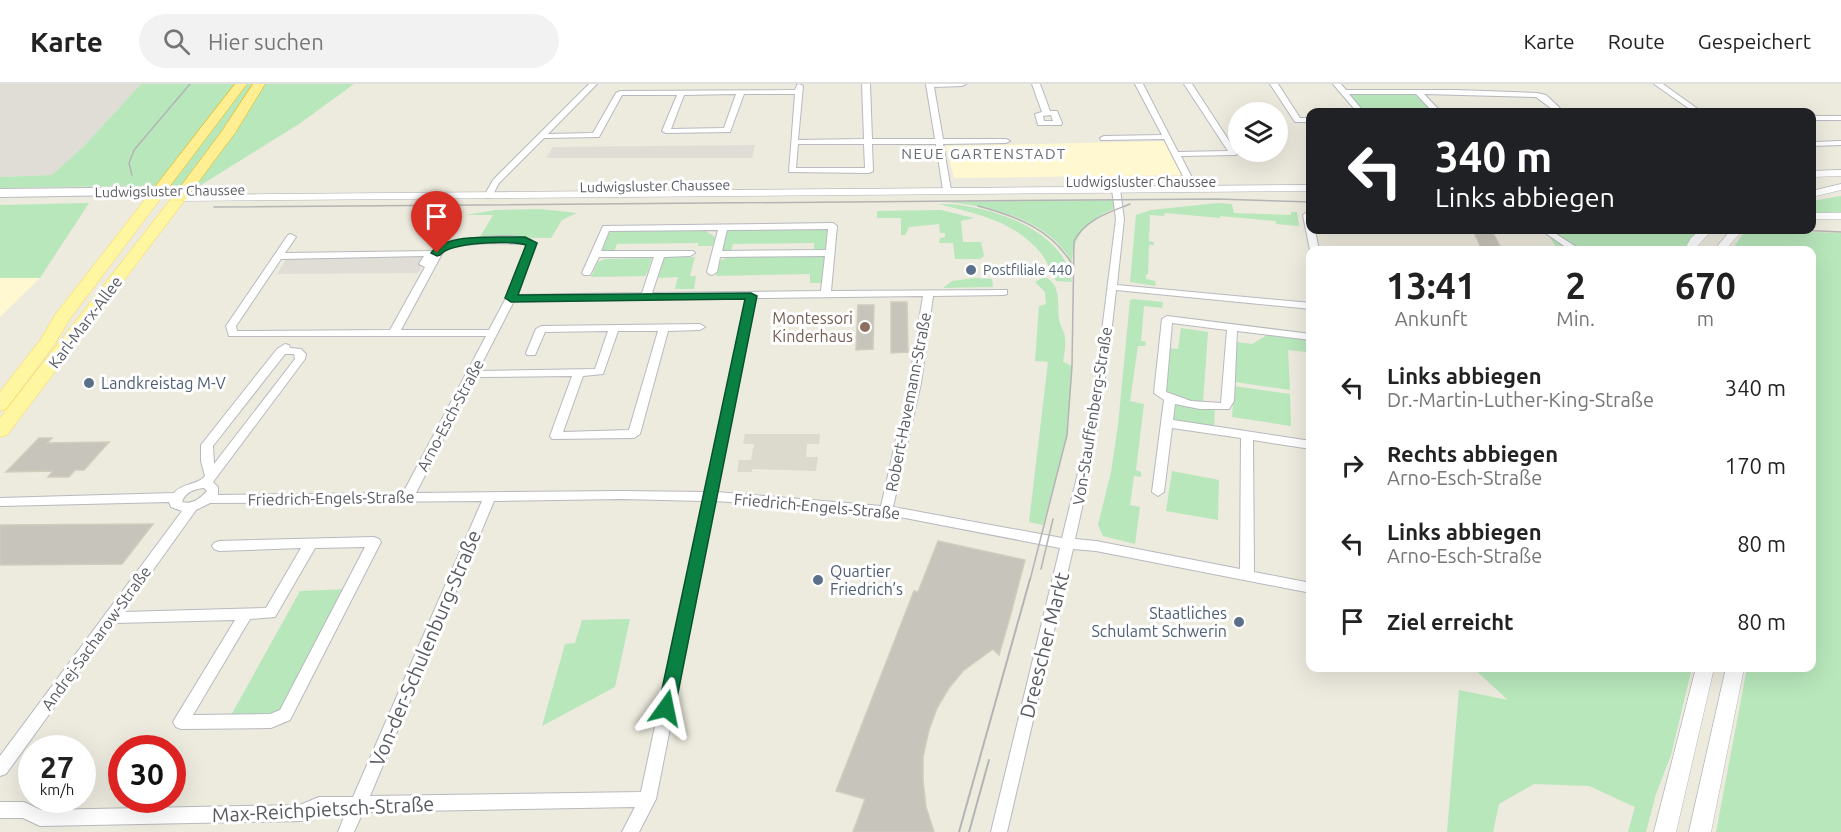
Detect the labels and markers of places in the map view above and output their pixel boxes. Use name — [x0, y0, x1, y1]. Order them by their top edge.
pin — [411, 191, 462, 253]
place label: Postfiliale 440 — [983, 262, 1072, 278]
marker: Postfiliale 440 — [964, 263, 978, 277]
place label: Montessori Kinderhaus — [772, 309, 853, 345]
marker: Montessori Kinderhaus — [858, 320, 872, 334]
place label: Landkreistag M-V — [101, 374, 226, 392]
marker: Landkreistag M-V — [82, 376, 96, 390]
place label: Quartier Friedrich’s — [830, 562, 903, 598]
marker: Quartier Friedrich’s — [811, 573, 825, 587]
place label: Staatliches Schulamt Schwerin — [1091, 604, 1227, 640]
marker: Staatliches Schulamt Schwerin — [1232, 615, 1246, 629]

